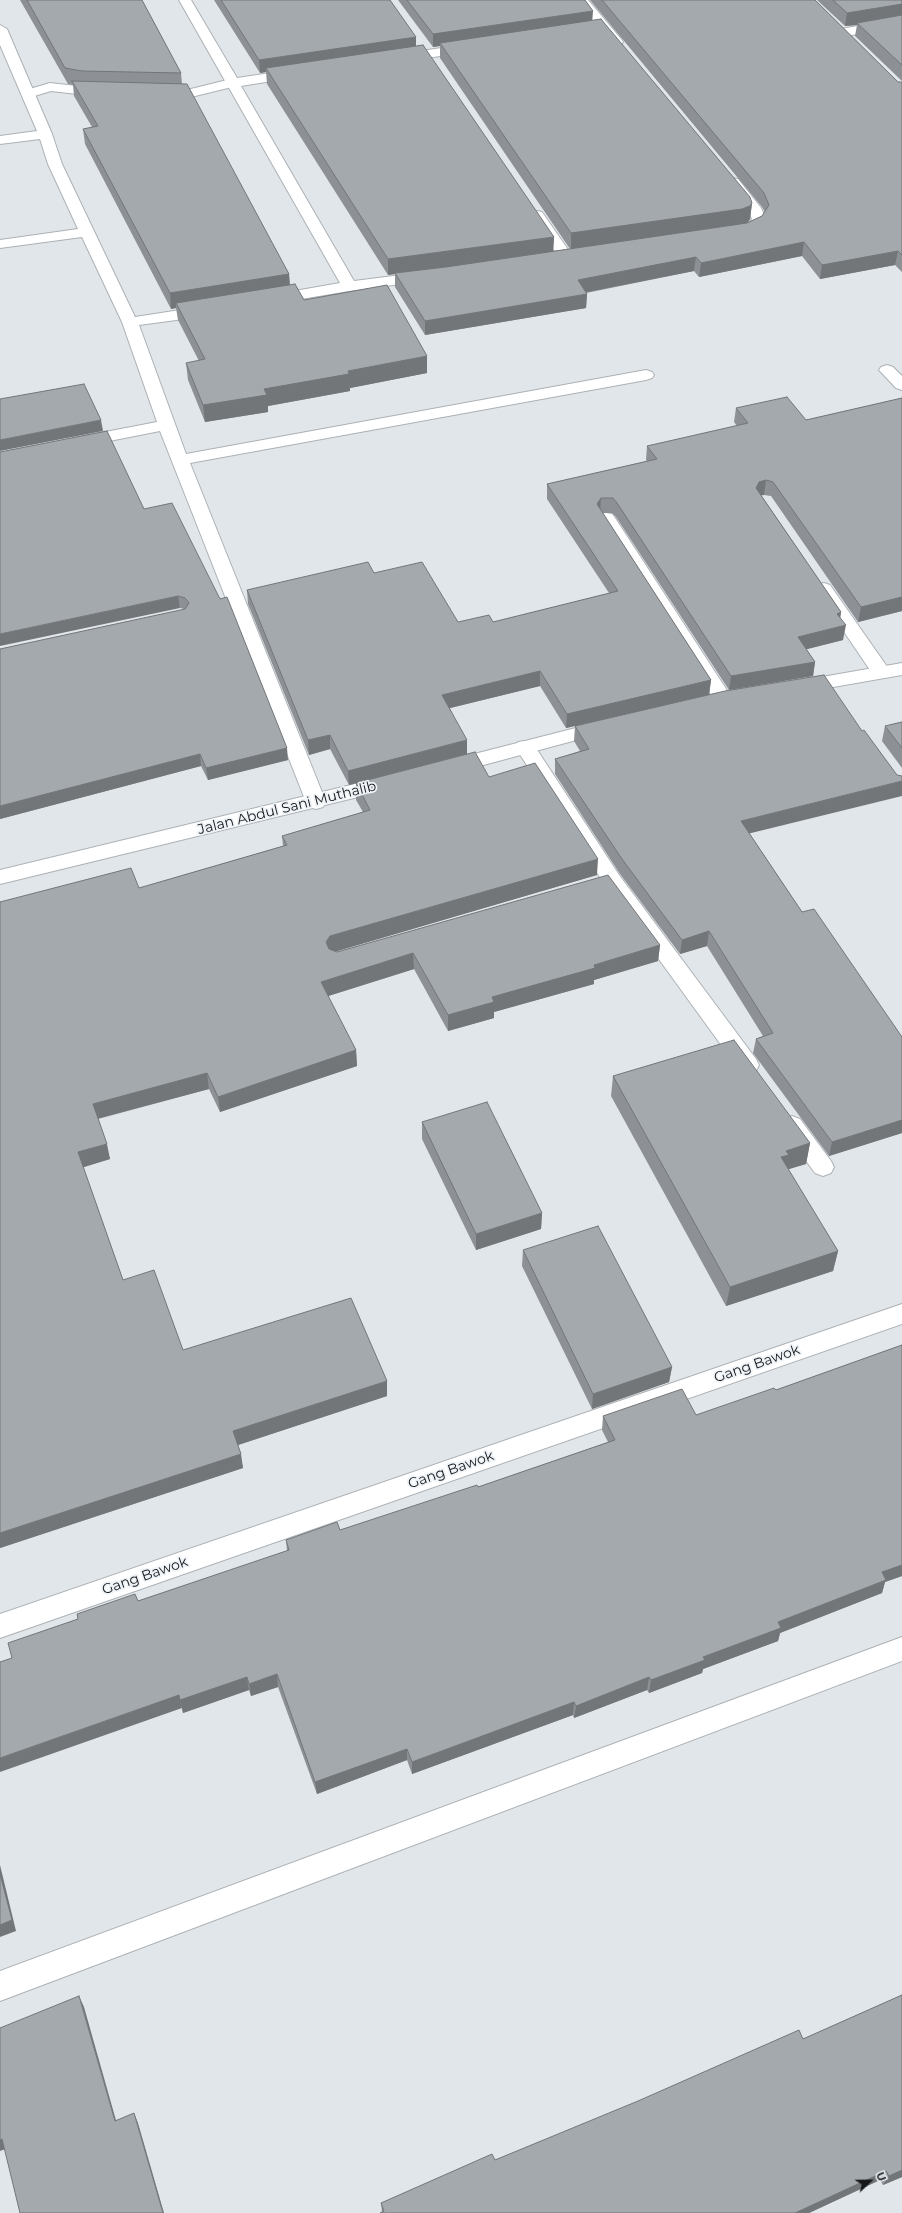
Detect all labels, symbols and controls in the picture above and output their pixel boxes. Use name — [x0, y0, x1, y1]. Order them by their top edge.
street label: Jalan Abdul Sani Muthalib — [196, 778, 378, 838]
street label: Gang Bawok — [712, 1341, 802, 1387]
street label: Gang Bawok — [406, 1447, 496, 1493]
street label: Gang Bawok — [100, 1553, 190, 1599]
north arrow — [850, 2161, 890, 2201]
text: U — [873, 2170, 889, 2183]

